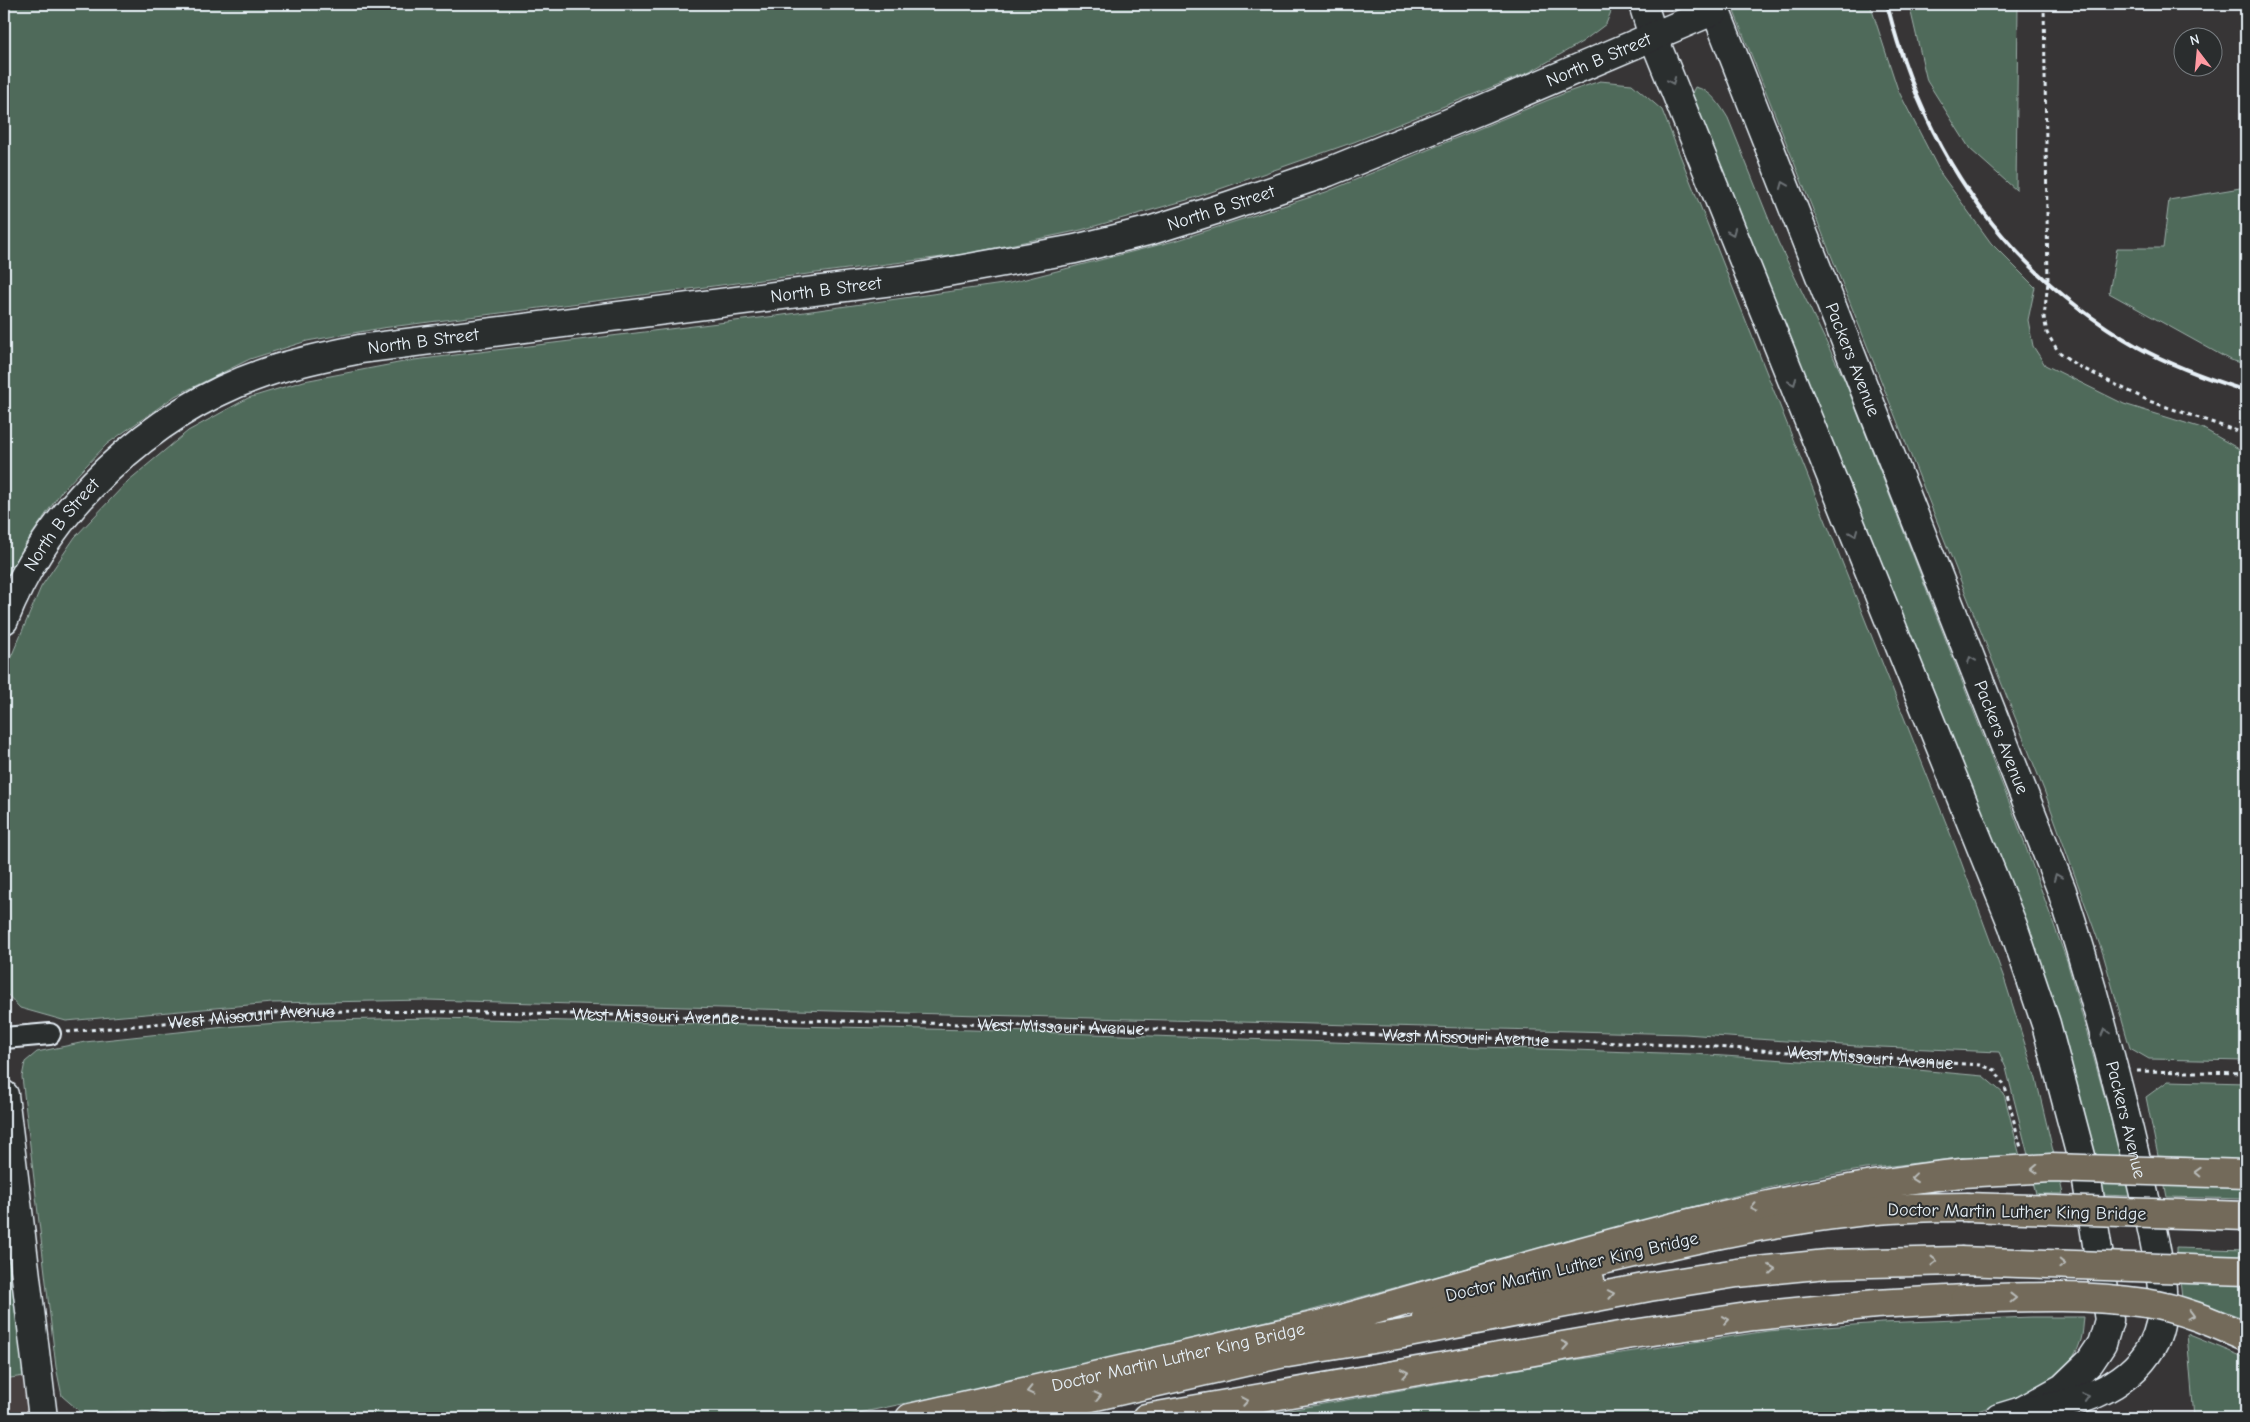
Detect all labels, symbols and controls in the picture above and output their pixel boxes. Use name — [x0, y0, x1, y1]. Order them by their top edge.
street label: North B Street — [1543, 28, 1655, 91]
north arrow — [2172, 28, 2222, 78]
text: N — [2188, 31, 2201, 49]
one-way arrow — [1665, 76, 1676, 85]
street label: North B Street — [1165, 180, 1278, 235]
one-way arrow — [1780, 182, 1790, 190]
one-way arrow — [1726, 227, 1737, 236]
street label: North B Street — [769, 272, 884, 307]
street label: Packers Avenue — [1821, 300, 1885, 419]
street label: North B Street — [367, 323, 481, 358]
one-way arrow — [1788, 378, 1798, 386]
street label: North B Street — [19, 473, 104, 575]
one-way arrow — [1848, 528, 1858, 537]
one-way arrow — [1967, 657, 1977, 665]
street label: Packers Avenue — [1970, 677, 2033, 797]
one-way arrow — [2052, 873, 2063, 882]
street label: West Missouri Avenue — [167, 1000, 335, 1033]
street label: West Missouri Avenue — [572, 1004, 740, 1029]
street label: West Missouri Avenue — [977, 1014, 1145, 1039]
street label: West Missouri Avenue — [1382, 1024, 1550, 1051]
one-way arrow — [2100, 1027, 2111, 1036]
street label: West Missouri Avenue — [1786, 1041, 1954, 1074]
street label: Packers Avenue — [2101, 1059, 2151, 1181]
one-way arrow — [2031, 1163, 2039, 1174]
one-way arrow — [2193, 1167, 2201, 1178]
one-way arrow — [1909, 1172, 1917, 1183]
street label: Doctor Martin Luther King Bridge — [1888, 1199, 2146, 1225]
one-way arrow — [1749, 1202, 1758, 1212]
street label: Doctor Martin Luther King Bridge — [1444, 1228, 1700, 1306]
one-way arrow — [1930, 1256, 1938, 1266]
one-way arrow — [2058, 1259, 2066, 1270]
one-way arrow — [1768, 1264, 1776, 1275]
one-way arrow — [1607, 1289, 1616, 1300]
one-way arrow — [2010, 1293, 2017, 1303]
one-way arrow — [2187, 1310, 2195, 1320]
one-way arrow — [1722, 1315, 1730, 1325]
street label: Doctor Martin Luther King Bridge — [1050, 1318, 1307, 1396]
one-way arrow — [1561, 1341, 1570, 1351]
one-way arrow — [1401, 1369, 1410, 1379]
one-way arrow — [1025, 1385, 1034, 1396]
one-way arrow — [1094, 1391, 1103, 1402]
one-way arrow — [2081, 1392, 2090, 1402]
one-way arrow — [1241, 1397, 1250, 1407]

